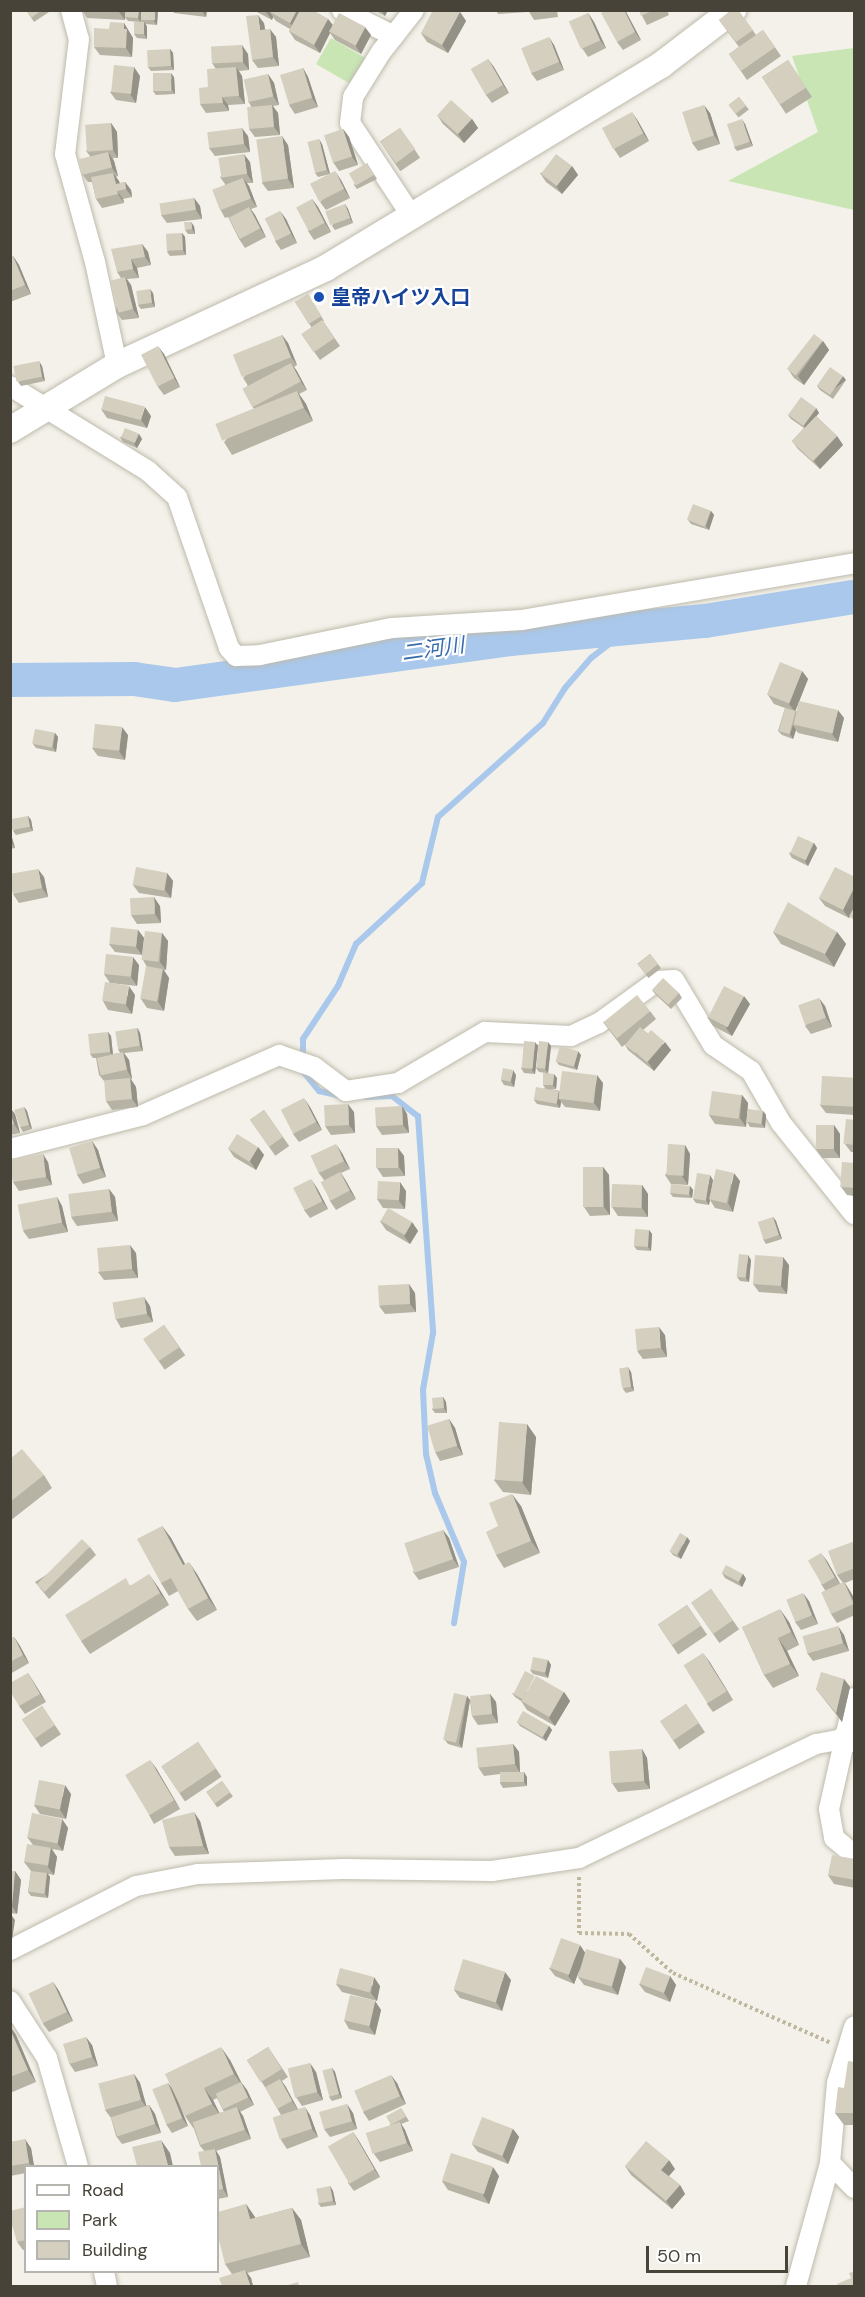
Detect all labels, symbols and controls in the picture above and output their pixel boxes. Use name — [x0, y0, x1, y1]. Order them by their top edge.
place label: 皇帝ハイツ入口 — [331, 285, 471, 309]
marker: 皇帝ハイツ入口 — [312, 290, 326, 304]
water label: 二河川 — [400, 632, 466, 666]
legend — [24, 2165, 219, 2273]
text: Road — [82, 2178, 124, 2202]
text: Park — [82, 2208, 118, 2232]
scale bar — [649, 2234, 792, 2272]
text: Building — [82, 2238, 147, 2262]
text: 50 m — [657, 2244, 701, 2268]

